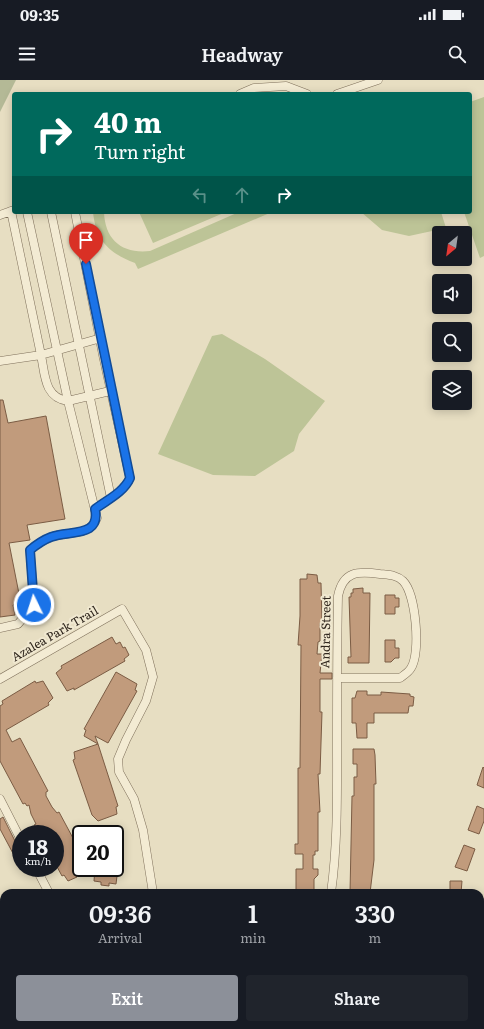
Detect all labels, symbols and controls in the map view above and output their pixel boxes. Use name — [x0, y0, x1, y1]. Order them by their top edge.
text: 09:35 — [20, 3, 59, 26]
text: Headway — [201, 41, 283, 68]
icon: menu — [16, 43, 38, 65]
icon: search — [446, 43, 468, 65]
text: 40 m — [94, 100, 162, 142]
icon: right — [28, 108, 80, 160]
text: Turn right — [94, 138, 185, 165]
icon: left — [189, 184, 211, 206]
icon: ahead — [231, 184, 253, 206]
icon: right — [273, 184, 295, 206]
pin — [69, 223, 103, 264]
north arrow — [432, 226, 472, 266]
map controls — [432, 226, 472, 410]
icon: arrive — [75, 229, 97, 251]
button: sound — [432, 274, 472, 314]
button: search — [432, 322, 472, 362]
button: layers — [432, 370, 472, 410]
position arrow — [13, 584, 55, 626]
street label: Andra Street — [315, 595, 335, 668]
street label: Azalea Park Trail — [8, 601, 101, 665]
speed limit sign: 20 — [72, 825, 124, 877]
text: 18 — [28, 831, 48, 861]
text: km/h — [25, 853, 51, 868]
text: 09:36 — [89, 895, 151, 930]
text: 1 — [248, 895, 258, 930]
text: 330 — [355, 895, 395, 930]
text: Arrival — [98, 928, 142, 947]
text: min — [240, 928, 266, 947]
text: m — [369, 928, 381, 947]
button: Exit — [16, 975, 238, 1021]
button: Share — [246, 975, 468, 1021]

